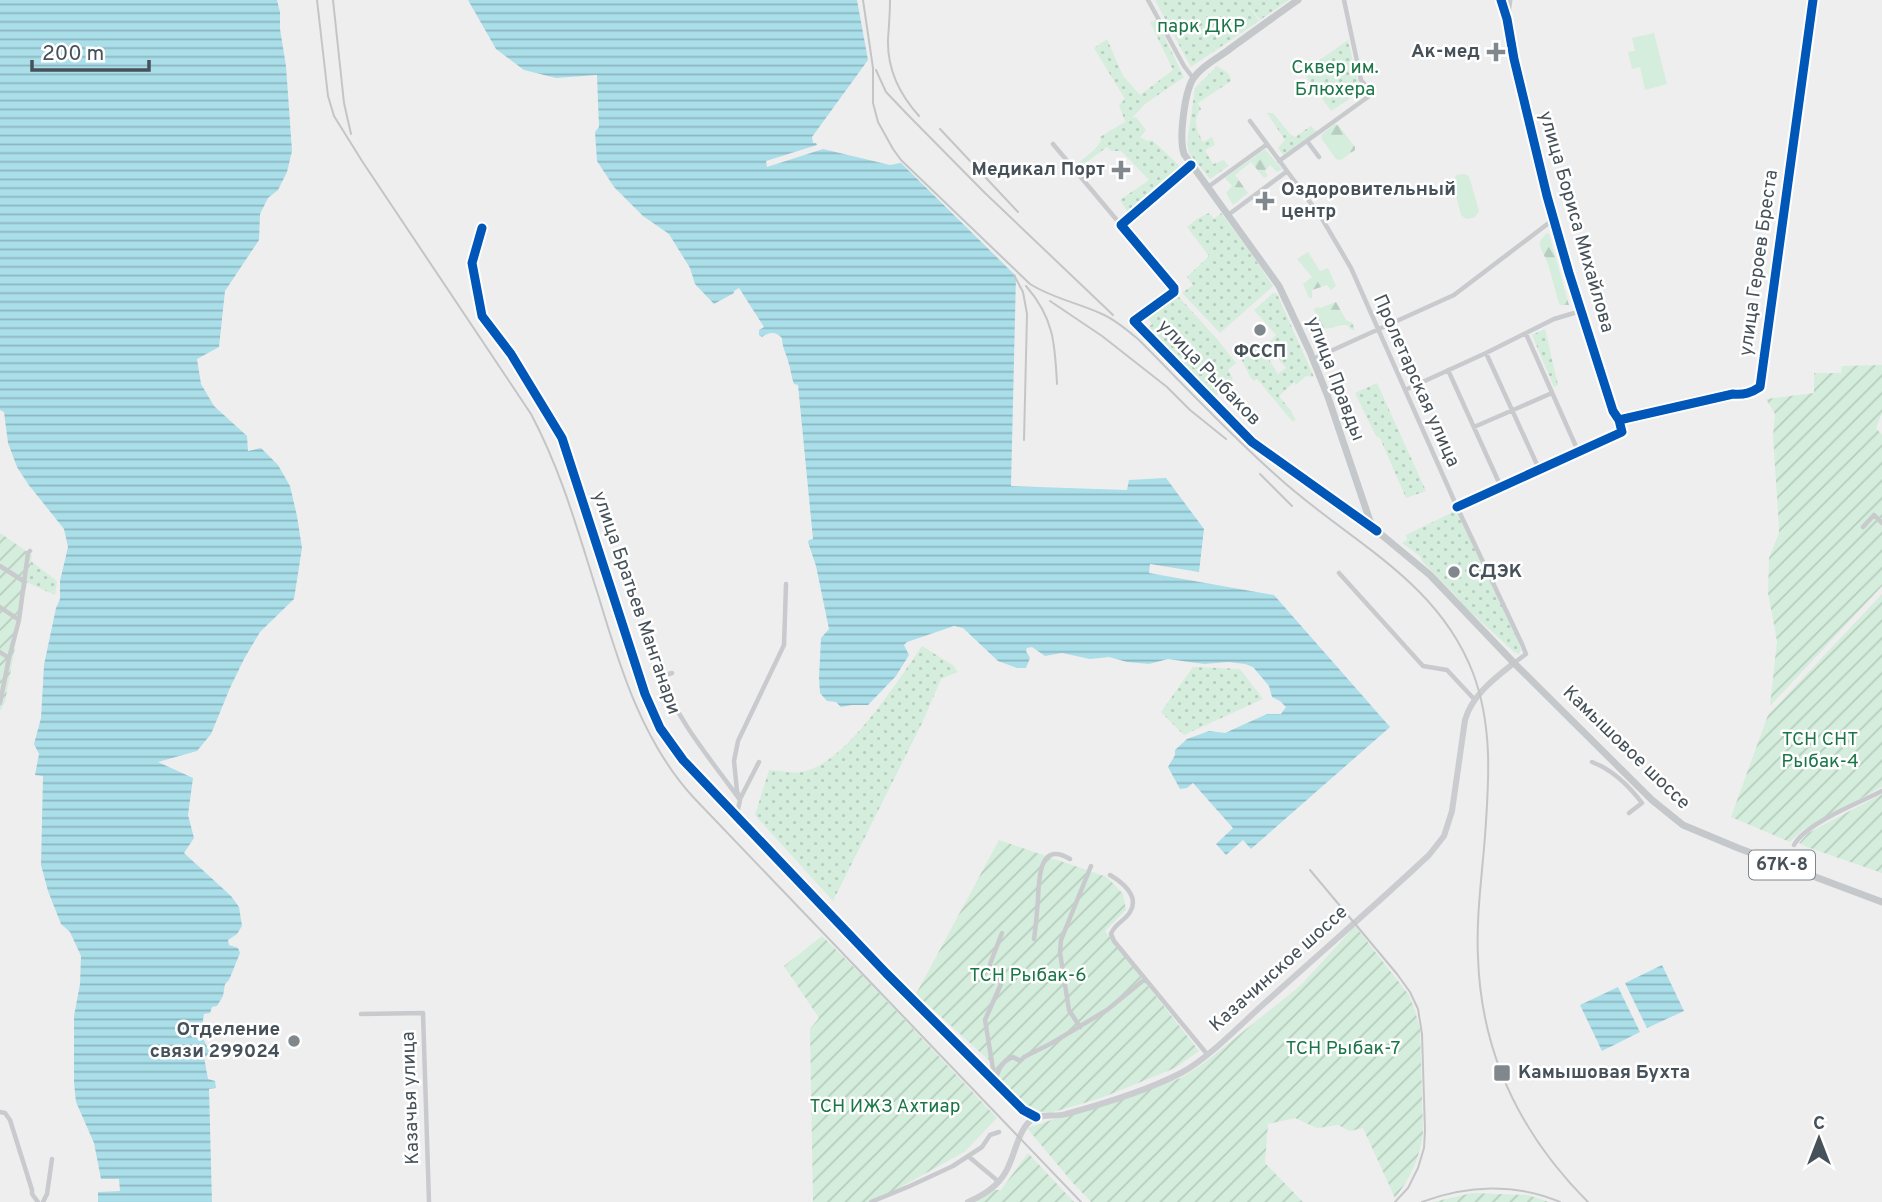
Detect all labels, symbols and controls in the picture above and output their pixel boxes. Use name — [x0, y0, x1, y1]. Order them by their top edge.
park label: парк ДКР — [1157, 15, 1245, 39]
scale bar — [32, 28, 149, 72]
place label: Ак-мед — [1411, 40, 1480, 64]
text: 200 m — [42, 41, 104, 68]
marker: Ак-мед — [1486, 42, 1506, 62]
park label: Сквер им. Блюхера — [1291, 56, 1379, 102]
street label: улица Бориса Михайлова — [1533, 108, 1619, 336]
place label: Медикал Порт — [972, 158, 1105, 182]
marker: Медикал Порт — [1111, 160, 1131, 180]
street label: улица Героев Бреста — [1734, 168, 1784, 358]
place label: Оздоровительный центр — [1281, 178, 1456, 224]
marker: Оздоровительный центр — [1255, 191, 1275, 211]
street label: Пролетарская улица — [1367, 291, 1465, 471]
street label: улица Правды — [1300, 313, 1370, 445]
street label: улица Рыбаков — [1152, 315, 1266, 431]
marker: ФССП — [1252, 322, 1268, 338]
place label: ФССП — [1234, 340, 1286, 364]
street label: улица Братьев Манганари — [586, 488, 686, 718]
place label: СДЭК — [1468, 560, 1522, 584]
marker: СДЭК — [1446, 564, 1462, 580]
street label: Камышовое шоссе — [1557, 681, 1695, 815]
park label: ТСН СНТ Рыбак-4 — [1781, 728, 1859, 774]
road number: 67К-8 — [1749, 850, 1815, 880]
street label: Казачинское шоссе — [1205, 901, 1353, 1037]
park label: ТСН Рыбак-6 — [969, 964, 1087, 988]
place label: Отделение связи 299024 — [150, 1018, 280, 1064]
street label: Казачья улица — [397, 1031, 425, 1165]
marker: Отделение связи 299024 — [286, 1033, 302, 1049]
park label: ТСН Рыбак-7 — [1286, 1037, 1401, 1061]
place label: Камышовая Бухта — [1518, 1061, 1690, 1085]
marker: Камышовая Бухта — [1492, 1063, 1512, 1083]
park label: ТСН ИЖЗ Ахтиар — [810, 1095, 960, 1119]
north arrow — [1784, 1104, 1854, 1174]
text: С — [1813, 1112, 1825, 1136]

